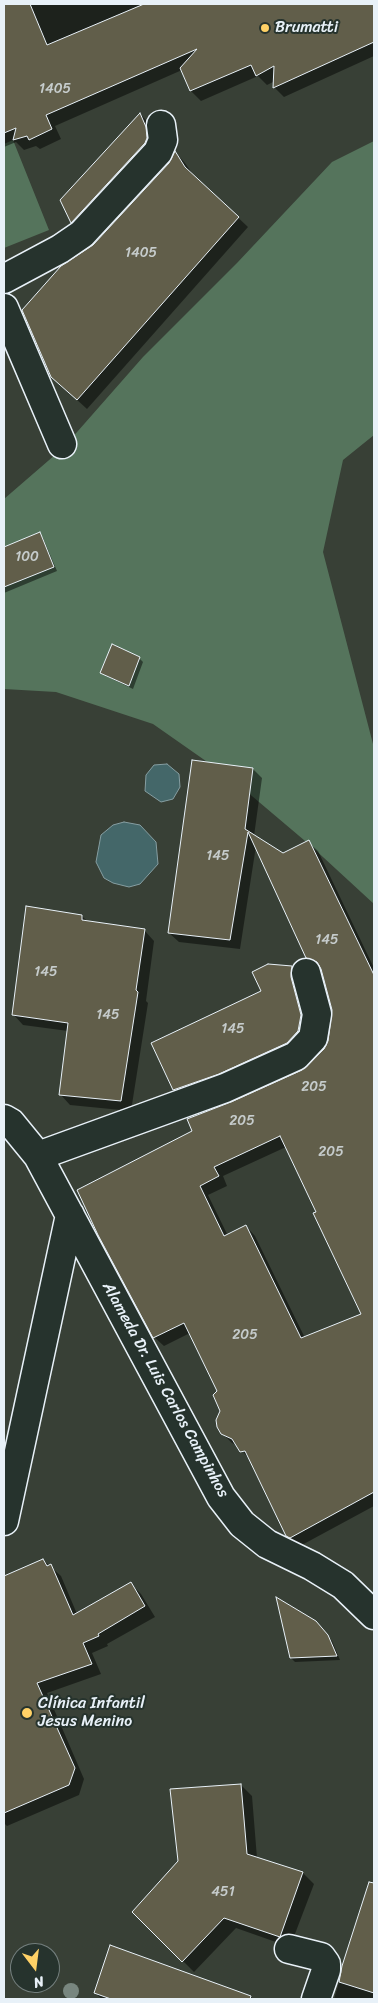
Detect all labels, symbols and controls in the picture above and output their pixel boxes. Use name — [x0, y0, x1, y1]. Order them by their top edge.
place label: Brumatti — [275, 18, 338, 38]
marker: Brumatti — [259, 22, 271, 34]
house number: 1405 — [39, 81, 71, 97]
house number: 1405 — [125, 245, 157, 261]
house number: 100 — [15, 549, 39, 565]
house number: 145 — [206, 848, 230, 864]
house number: 145 — [315, 932, 339, 948]
house number: 145 — [34, 964, 58, 980]
house number: 145 — [96, 1007, 120, 1023]
house number: 145 — [221, 1021, 245, 1037]
house number: 205 — [301, 1079, 327, 1095]
house number: 205 — [229, 1113, 255, 1129]
house number: 205 — [318, 1144, 344, 1160]
street label: Alameda Dr. Luis Carlos Campinhos — [98, 1279, 232, 1501]
house number: 205 — [232, 1327, 258, 1343]
place label: Clínica Infantil Jesus Menino — [38, 1694, 145, 1732]
marker: Clínica Infantil Jesus Menino — [20, 1706, 34, 1720]
house number: 451 — [211, 1884, 235, 1900]
north arrow — [10, 1943, 60, 1993]
text: N — [31, 1969, 47, 1995]

